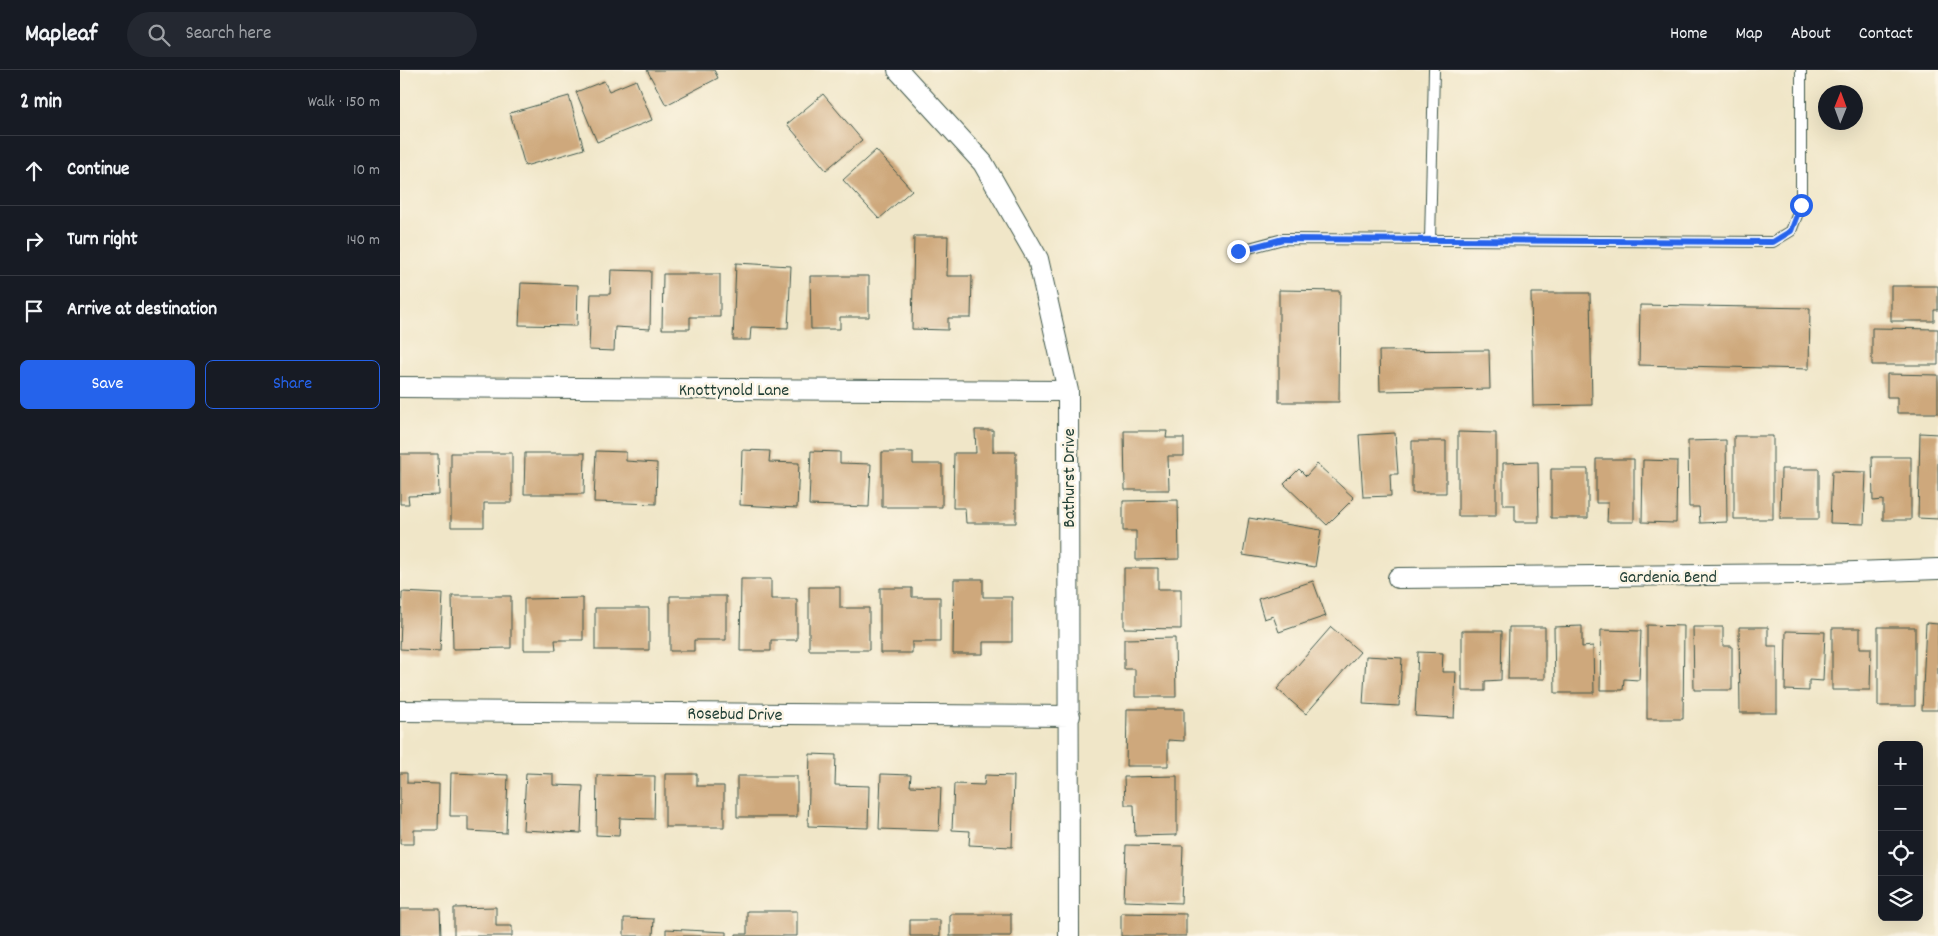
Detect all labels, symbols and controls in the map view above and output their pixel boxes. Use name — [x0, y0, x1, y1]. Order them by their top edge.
search box — [127, 12, 477, 57]
text: Mapleaf — [25, 18, 97, 52]
icon: search — [145, 21, 173, 49]
text: Search here — [185, 21, 271, 48]
text: Home — [1670, 22, 1707, 47]
text: Map — [1735, 22, 1763, 47]
text: About — [1791, 22, 1831, 47]
text: Contact — [1859, 22, 1913, 47]
north arrow — [1818, 85, 1863, 130]
text: 2 min — [20, 88, 62, 118]
text: Walk · 150 m — [308, 91, 380, 114]
icon: ahead — [20, 157, 48, 185]
text: Continue — [67, 157, 129, 184]
text: 10 m — [353, 159, 380, 182]
route start — [1790, 194, 1813, 217]
icon: right — [20, 227, 48, 255]
text: Turn right — [67, 227, 138, 254]
text: 140 m — [346, 229, 380, 252]
route end — [1227, 240, 1250, 263]
icon: arrive — [20, 297, 48, 325]
text: Arrive at destination — [67, 297, 217, 324]
button: Save — [20, 360, 195, 409]
button: Share — [205, 360, 380, 409]
street label: Knottynold Lane — [679, 379, 789, 404]
street label: Bathurst Drive — [1058, 428, 1083, 528]
street label: Gardenia Bend — [1619, 566, 1717, 591]
street label: Rosebud Drive — [687, 702, 783, 729]
map controls — [1878, 741, 1923, 921]
button: + — [1878, 741, 1923, 786]
button: − — [1878, 786, 1923, 831]
button: locate — [1878, 831, 1923, 876]
button: layers — [1878, 876, 1923, 921]

